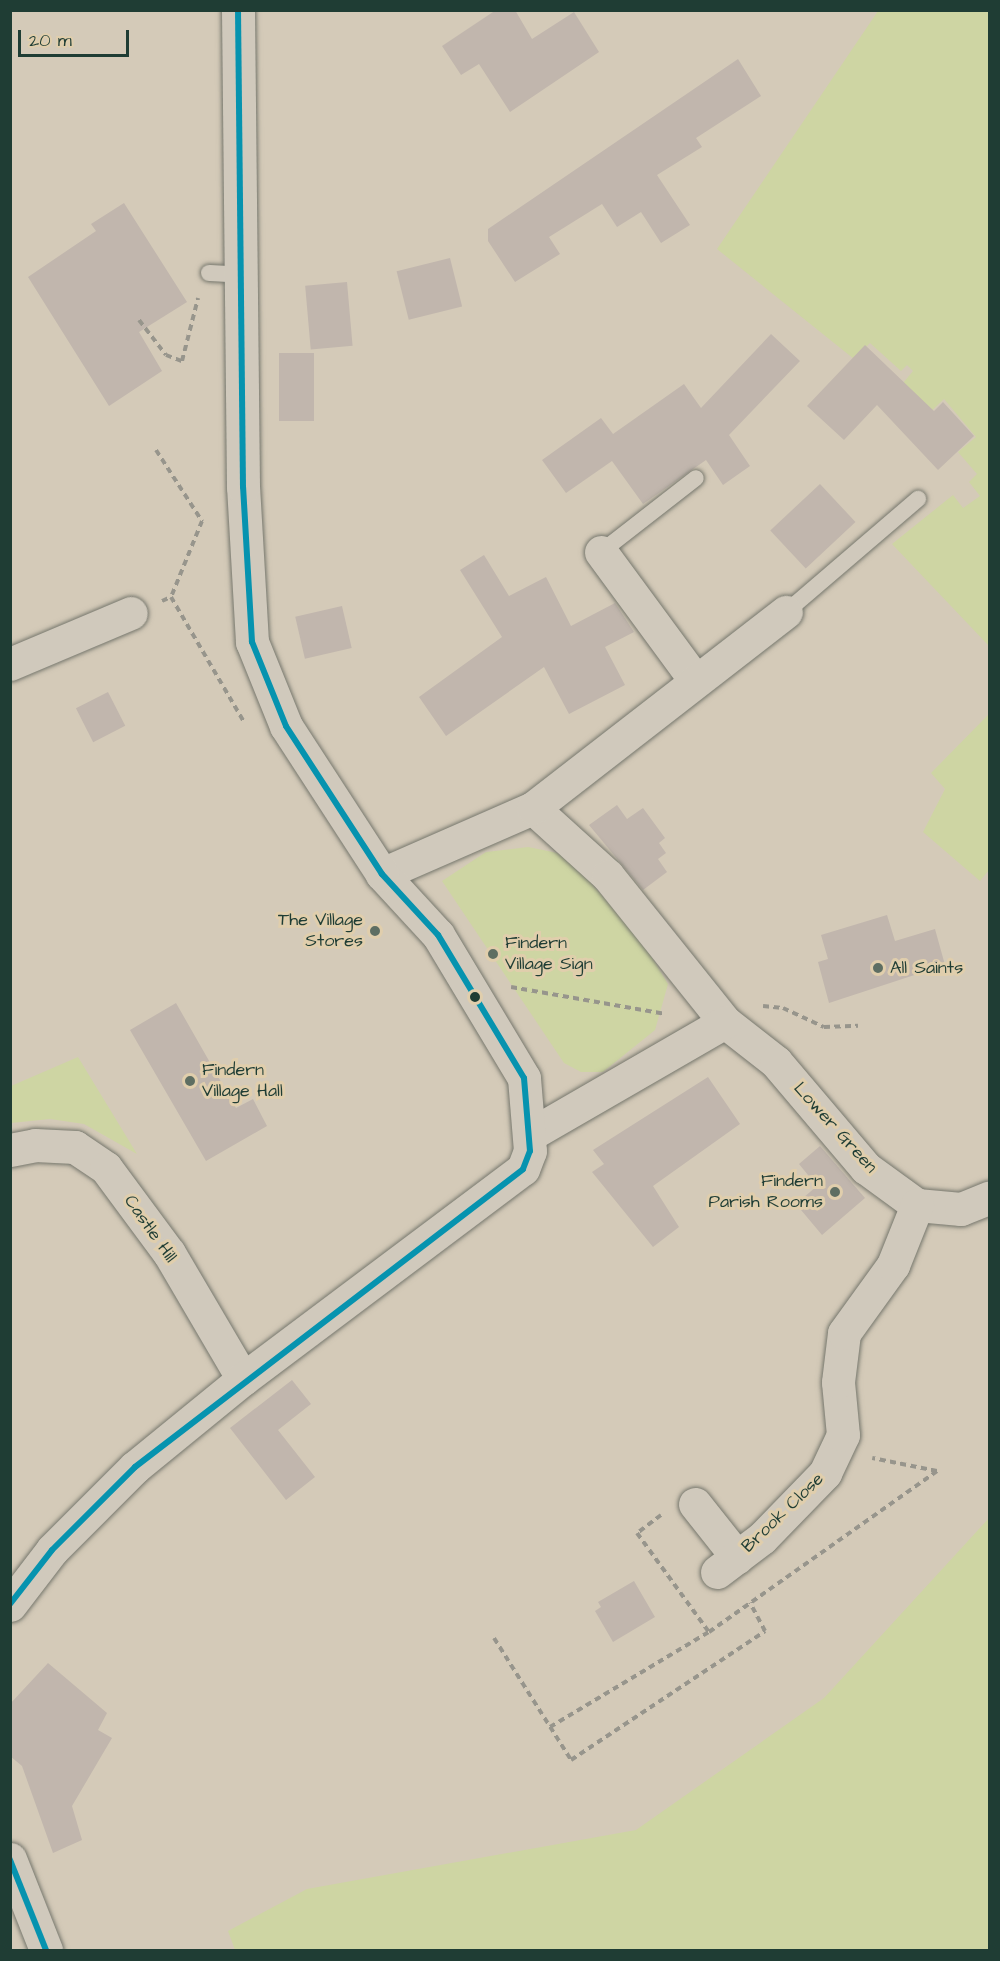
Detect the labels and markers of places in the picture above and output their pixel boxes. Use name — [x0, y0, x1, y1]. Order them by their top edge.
place label: The Village Stores — [278, 910, 363, 952]
marker: The Village Stores — [368, 924, 382, 938]
place label: Findern Village Sign — [505, 933, 593, 976]
marker: Findern Village Sign — [486, 947, 500, 961]
place label: All Saints — [890, 957, 963, 979]
marker: All Saints — [871, 961, 885, 975]
unlabelled marker — [469, 991, 481, 1003]
place label: Findern Village Hall — [202, 1060, 283, 1102]
marker: Findern Village Hall — [183, 1074, 197, 1088]
place label: Findern Parish Rooms — [708, 1171, 823, 1214]
marker: Findern Parish Rooms — [828, 1185, 842, 1199]

